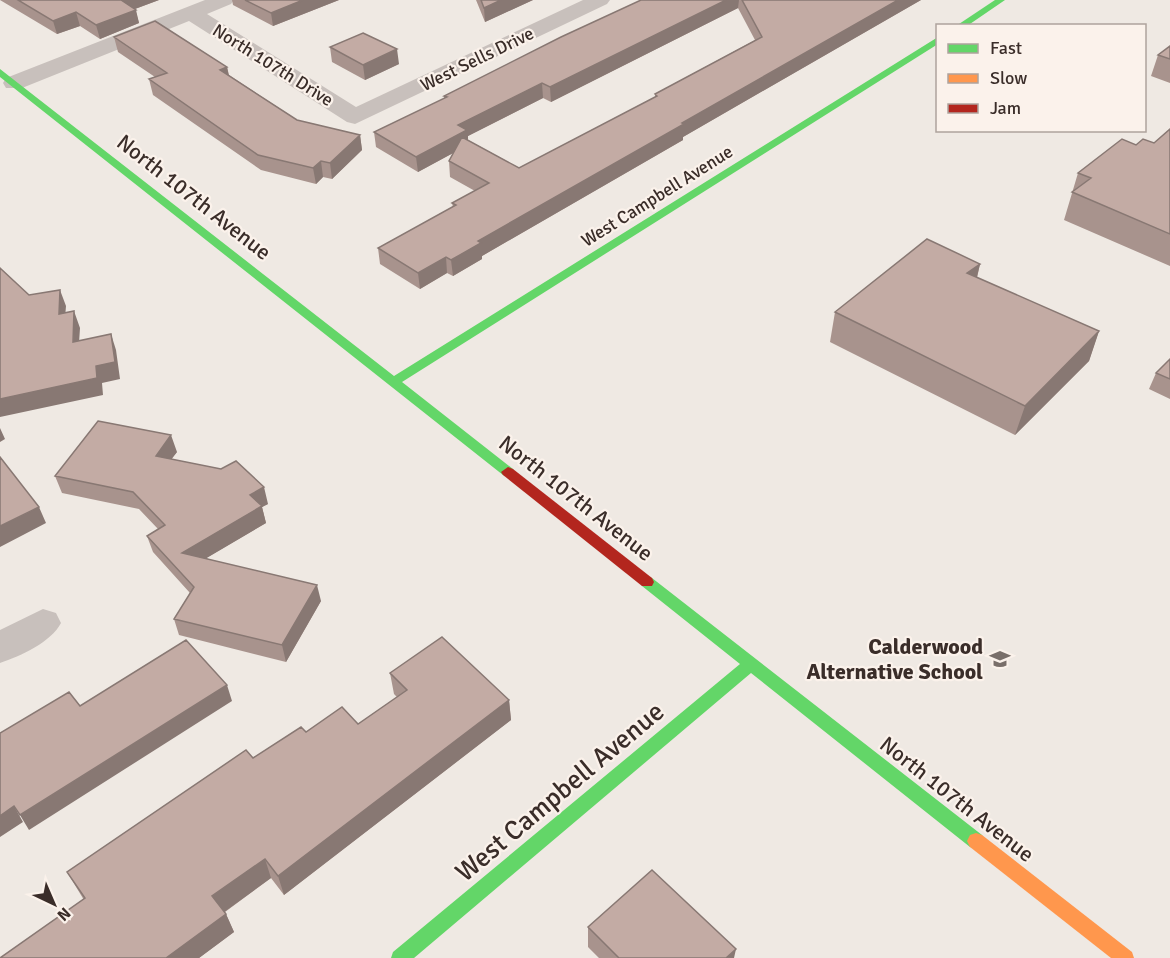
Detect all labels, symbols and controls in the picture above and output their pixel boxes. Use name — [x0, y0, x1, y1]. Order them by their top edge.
street label: North 107th Drive — [209, 19, 337, 111]
street label: West Sells Drive — [417, 22, 537, 96]
legend — [936, 24, 1146, 132]
text: Fast — [990, 37, 1022, 59]
text: Slow — [990, 67, 1027, 89]
text: Jam — [990, 97, 1021, 119]
street label: North 107th Avenue — [111, 128, 277, 266]
street label: West Campbell Avenue — [577, 140, 737, 252]
street label: North 107th Avenue — [493, 429, 659, 567]
place label: Calderwood Alternative School — [806, 633, 983, 685]
school or university icon: Calderwood Alternative School — [988, 647, 1012, 671]
street label: West Campbell Avenue — [449, 695, 671, 889]
street label: North 107th Avenue — [874, 730, 1040, 868]
north arrow — [24, 874, 84, 934]
text: N — [53, 903, 75, 925]

